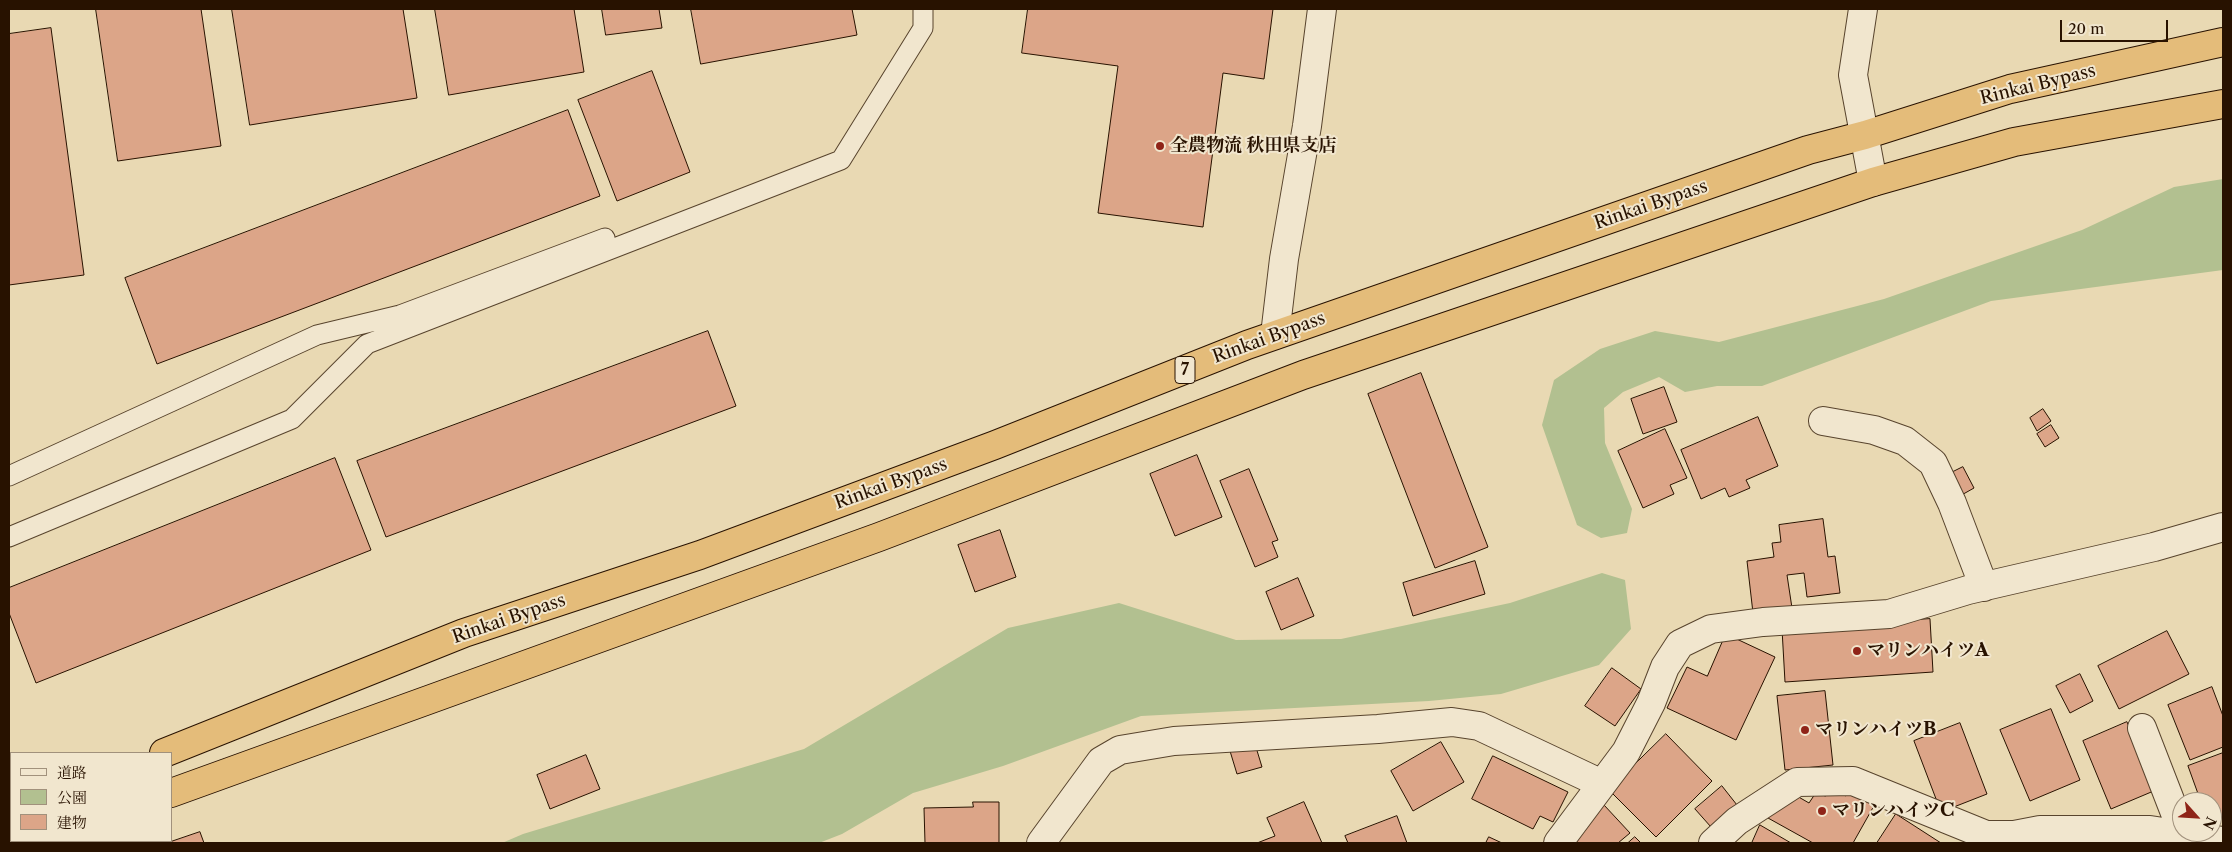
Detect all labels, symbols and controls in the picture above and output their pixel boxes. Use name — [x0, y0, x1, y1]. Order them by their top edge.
scale bar — [2062, 10, 2170, 42]
text: 20 m — [2068, 19, 2104, 38]
street label: Rinkai Bypass — [1978, 60, 2098, 110]
place label: 全農物流 秋田県支店 — [1170, 135, 1337, 157]
marker: 全農物流 秋田県支店 — [1154, 140, 1166, 152]
street label: Rinkai Bypass — [1592, 176, 1710, 234]
street label: Rinkai Bypass — [1210, 308, 1328, 368]
road number: 7 — [1175, 356, 1195, 384]
street label: Rinkai Bypass — [832, 454, 950, 514]
street label: Rinkai Bypass — [450, 590, 568, 648]
place label: マリンハイツA — [1867, 640, 1989, 662]
marker: マリンハイツA — [1851, 645, 1863, 657]
place label: マリンハイツB — [1815, 719, 1936, 741]
marker: マリンハイツB — [1799, 724, 1811, 736]
legend — [10, 752, 172, 842]
text: 道路 — [57, 763, 87, 782]
text: 公園 — [57, 788, 87, 807]
north arrow — [2172, 792, 2222, 842]
place label: マリンハイツC — [1832, 800, 1954, 822]
marker: マリンハイツC — [1816, 805, 1828, 817]
text: 建物 — [57, 813, 87, 832]
text: N — [2199, 814, 2220, 833]

